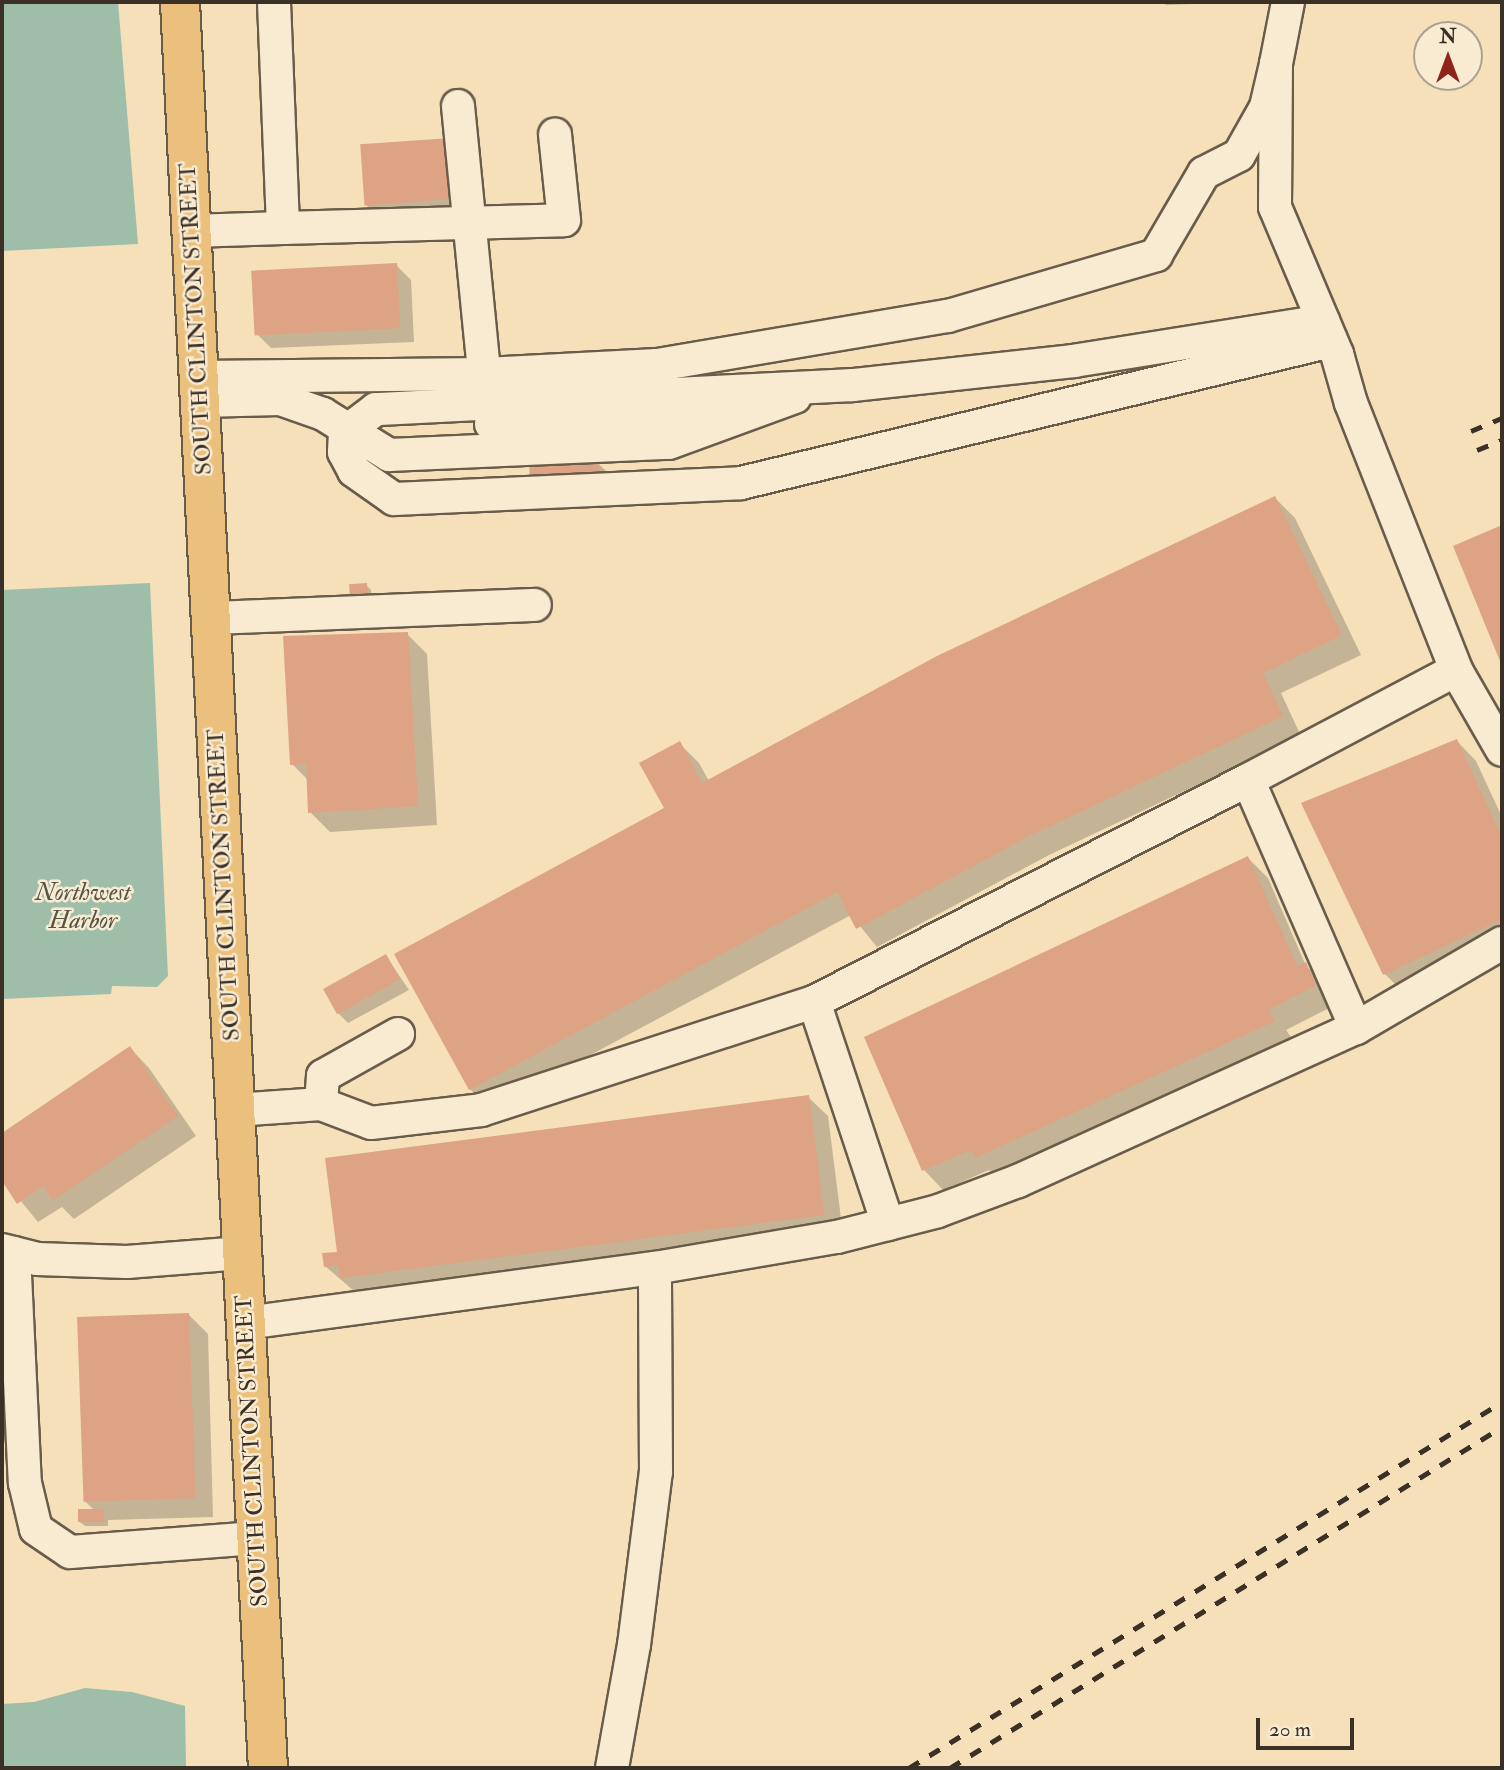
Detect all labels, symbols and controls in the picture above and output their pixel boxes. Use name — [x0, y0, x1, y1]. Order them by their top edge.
north arrow — [1413, 21, 1483, 91]
text: N — [1439, 25, 1457, 49]
street label: SOUTH CLINTON STREET — [174, 162, 218, 476]
street label: SOUTH CLINTON STREET — [202, 728, 246, 1042]
water label: Northwest Harbor — [35, 879, 131, 935]
street label: SOUTH CLINTON STREET — [230, 1294, 274, 1608]
scale bar — [1259, 1704, 1357, 1748]
text: 20 m — [1269, 1716, 1311, 1743]

